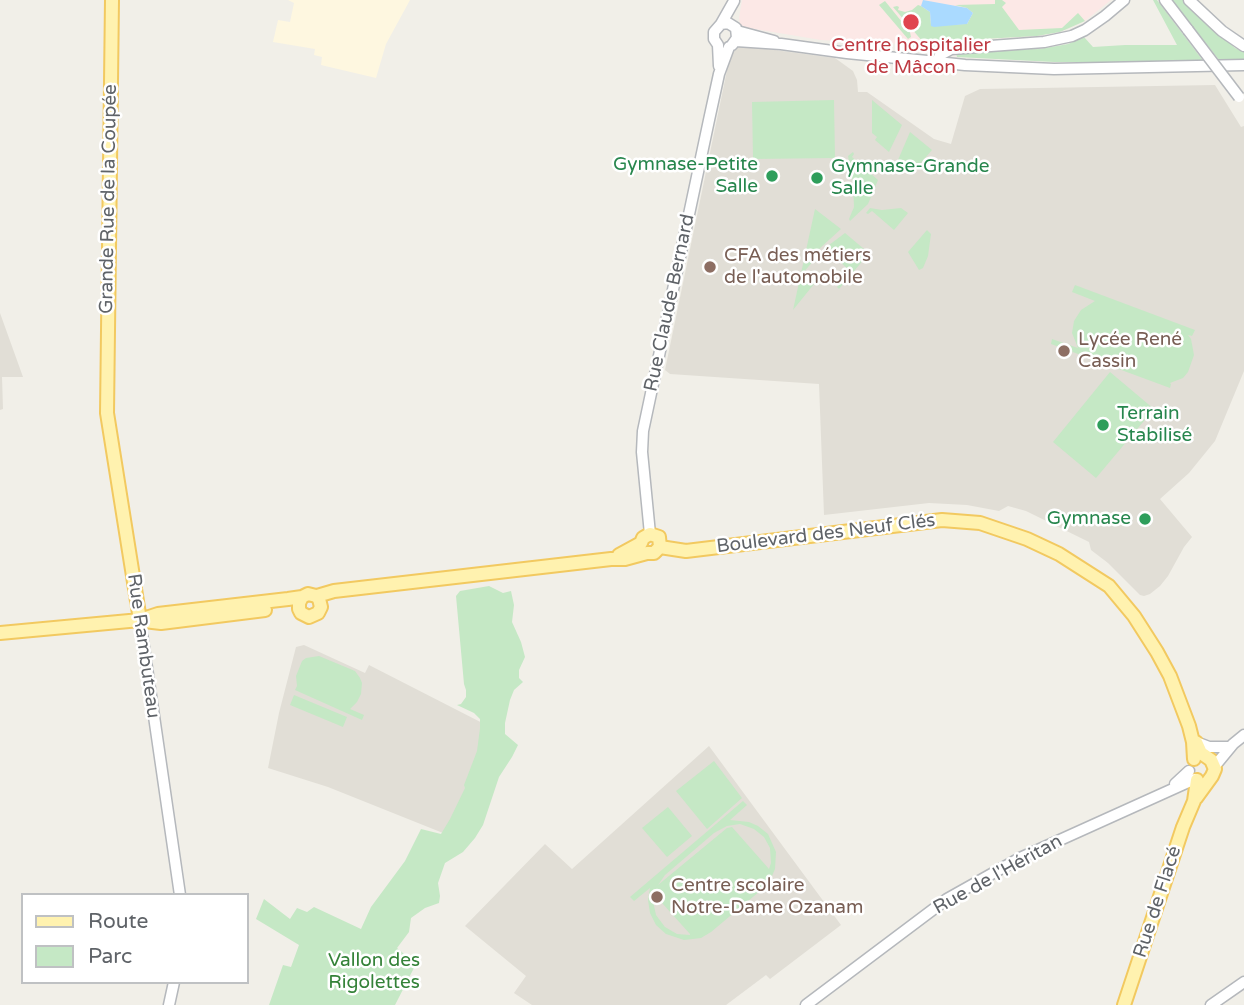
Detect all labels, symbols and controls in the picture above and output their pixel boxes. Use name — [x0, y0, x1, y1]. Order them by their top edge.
marker: Centre hospitalier de Mâcon — [901, 12, 921, 32]
place label: Centre hospitalier de Mâcon — [831, 35, 991, 79]
street label: Grande Rue de la Coupée — [96, 84, 122, 314]
place label: Gymnase-Petite Salle — [613, 154, 758, 198]
place label: Gymnase-Grande Salle — [831, 156, 990, 200]
marker: Gymnase-Petite Salle — [764, 168, 780, 184]
marker: Gymnase-Grande Salle — [809, 170, 825, 186]
street label: Rue Claude Bernard — [640, 212, 700, 394]
place label: CFA des métiers de l'automobile — [724, 245, 871, 289]
marker: CFA des métiers de l'automobile — [702, 259, 718, 275]
place label: Lycée René Cassin — [1078, 329, 1182, 373]
marker: Lycée René Cassin — [1056, 343, 1072, 359]
place label: Terrain Stabilisé — [1117, 403, 1192, 447]
marker: Terrain Stabilisé — [1095, 417, 1111, 433]
place label: Gymnase — [1047, 508, 1131, 530]
street label: Boulevard des Neuf Clés — [715, 509, 937, 559]
marker: Gymnase — [1137, 511, 1153, 527]
street label: Rue Rambuteau — [122, 572, 164, 720]
street label: Rue de l'Héritan — [930, 830, 1066, 920]
street label: Rue de Flacé — [1129, 843, 1187, 961]
place label: Centre scolaire Notre-Dame Ozanam — [671, 875, 863, 919]
marker: Centre scolaire Notre-Dame Ozanam — [649, 889, 665, 905]
legend — [21, 893, 248, 984]
text: Route — [88, 909, 148, 934]
text: Parc — [88, 944, 132, 969]
park label: Vallon des Rigolettes — [328, 950, 420, 994]

